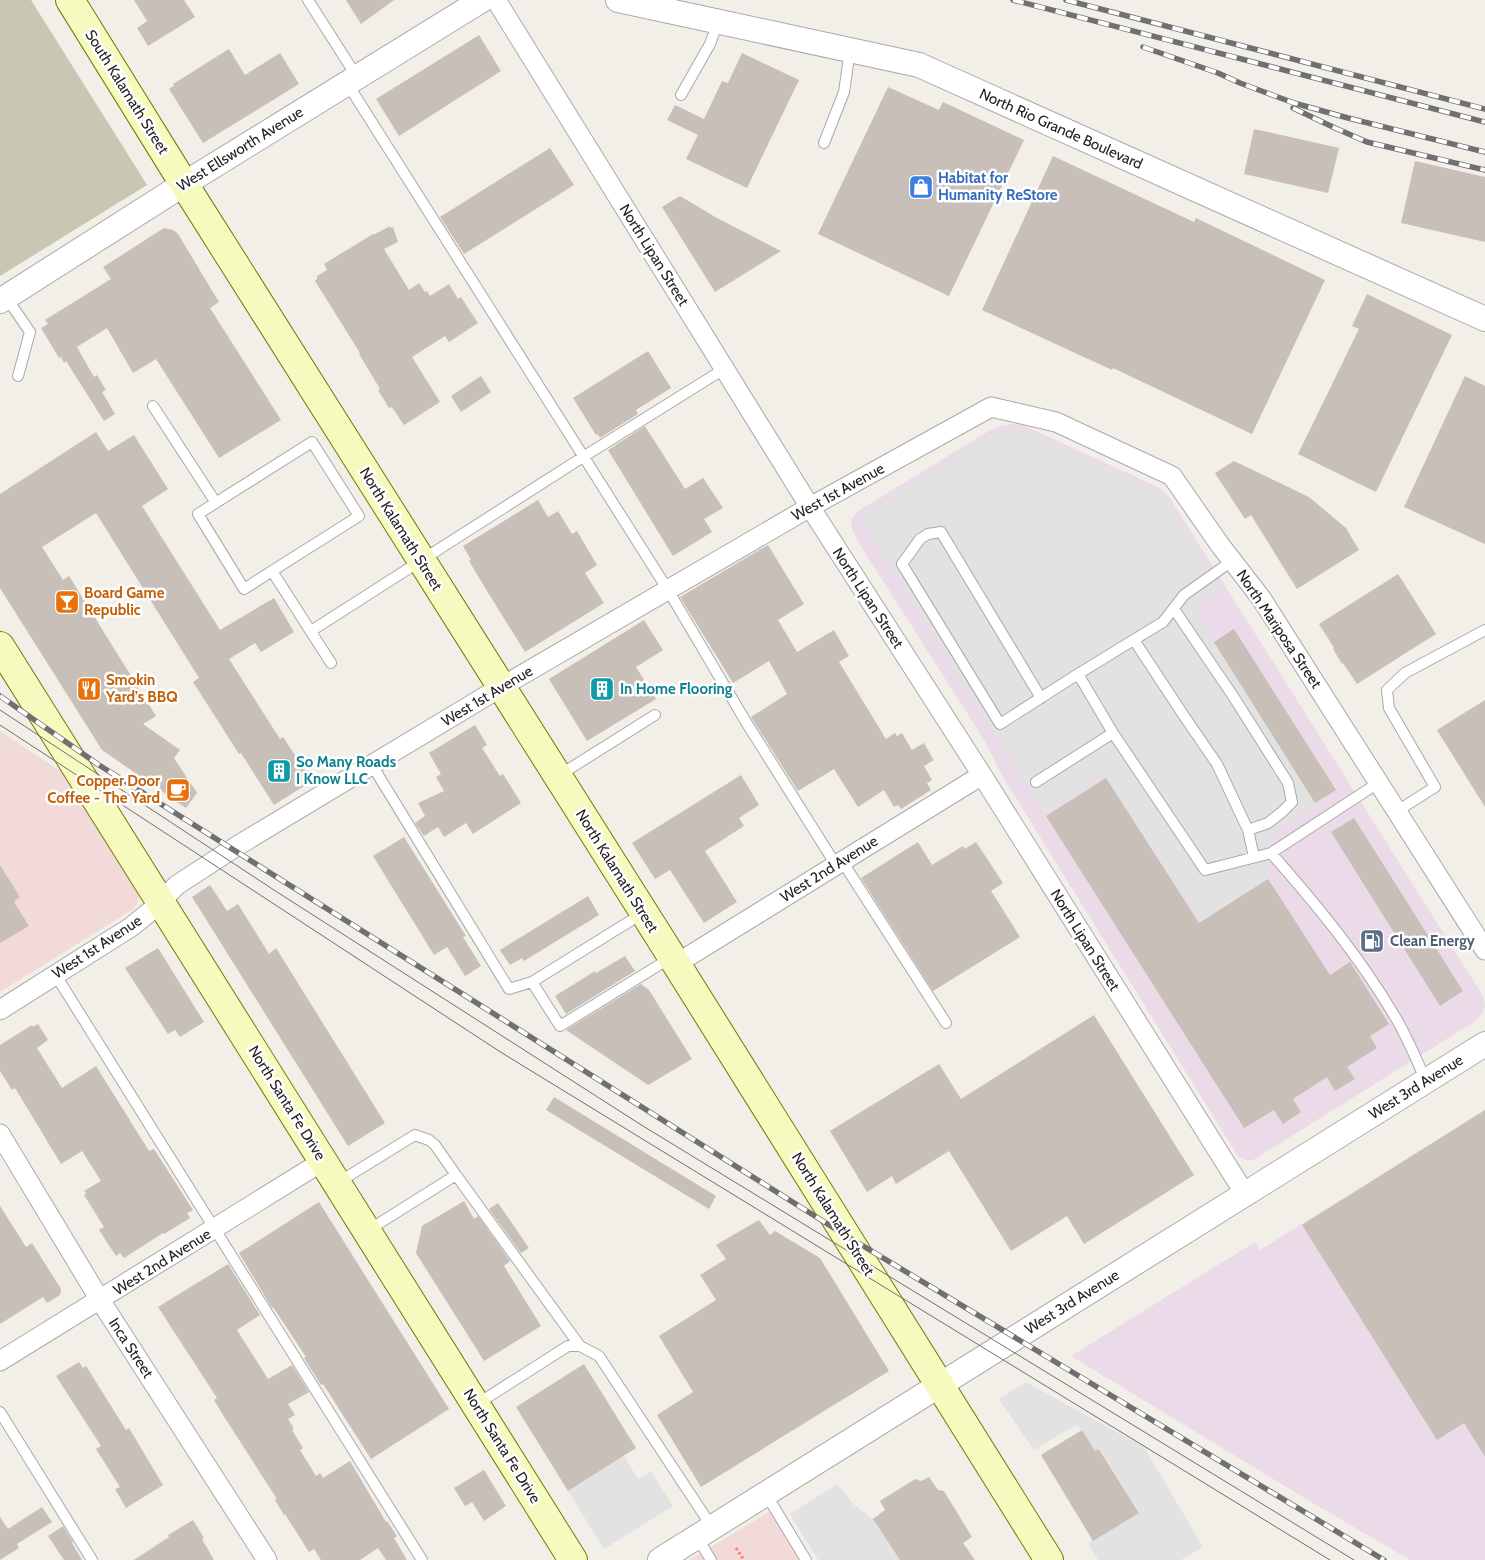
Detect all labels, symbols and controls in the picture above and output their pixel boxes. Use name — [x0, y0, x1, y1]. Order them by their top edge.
street label: South Kalamath Street — [81, 27, 173, 157]
street label: North Rio Grande Boulevard — [977, 85, 1145, 173]
street label: West Ellsworth Avenue — [174, 103, 307, 195]
place label: Habitat for Humanity ReStore — [938, 169, 1058, 204]
shop icon: Habitat for Humanity ReStore — [908, 174, 934, 200]
street label: North Lipan Street — [616, 201, 692, 309]
street label: West 1st Avenue — [789, 459, 888, 525]
street label: North Kalamath Street — [356, 464, 446, 594]
street label: North Lipan Street — [829, 544, 907, 652]
street label: North Mariposa Street — [1233, 566, 1325, 692]
place label: Board Game Republic — [84, 584, 165, 619]
bar icon: Board Game Republic — [54, 589, 80, 615]
street label: West 1st Avenue — [438, 662, 536, 730]
place label: Smokin Yard's BBQ — [105, 671, 178, 706]
restaurant icon: Smokin Yard's BBQ — [76, 676, 102, 702]
building icon: In Home Flooring — [589, 676, 615, 702]
place label: In Home Flooring — [620, 680, 733, 698]
place label: So Many Roads I Know LLC — [296, 753, 396, 788]
building icon: So Many Roads I Know LLC — [266, 758, 292, 784]
place label: Copper Door Coffee - The Yard — [47, 772, 160, 807]
cafe icon: Copper Door Coffee - The Yard — [165, 777, 191, 803]
street label: North Kalamath Street — [572, 806, 662, 936]
street label: West 2nd Avenue — [777, 832, 881, 906]
street label: North Lipan Street — [1047, 886, 1123, 994]
street label: West 1st Avenue — [49, 911, 145, 983]
fuel station icon: Clean Energy — [1359, 928, 1385, 954]
place label: Clean Energy — [1390, 932, 1476, 950]
street label: North Santa Fe Drive — [244, 1042, 330, 1164]
street label: West 3rd Avenue — [1365, 1051, 1467, 1123]
street label: North Kalamath Street — [788, 1149, 878, 1279]
street label: West 2nd Avenue — [110, 1225, 214, 1299]
street label: West 3rd Avenue — [1021, 1266, 1123, 1338]
street label: Inca Street — [105, 1315, 157, 1381]
street label: North Santa Fe Drive — [459, 1385, 545, 1507]

